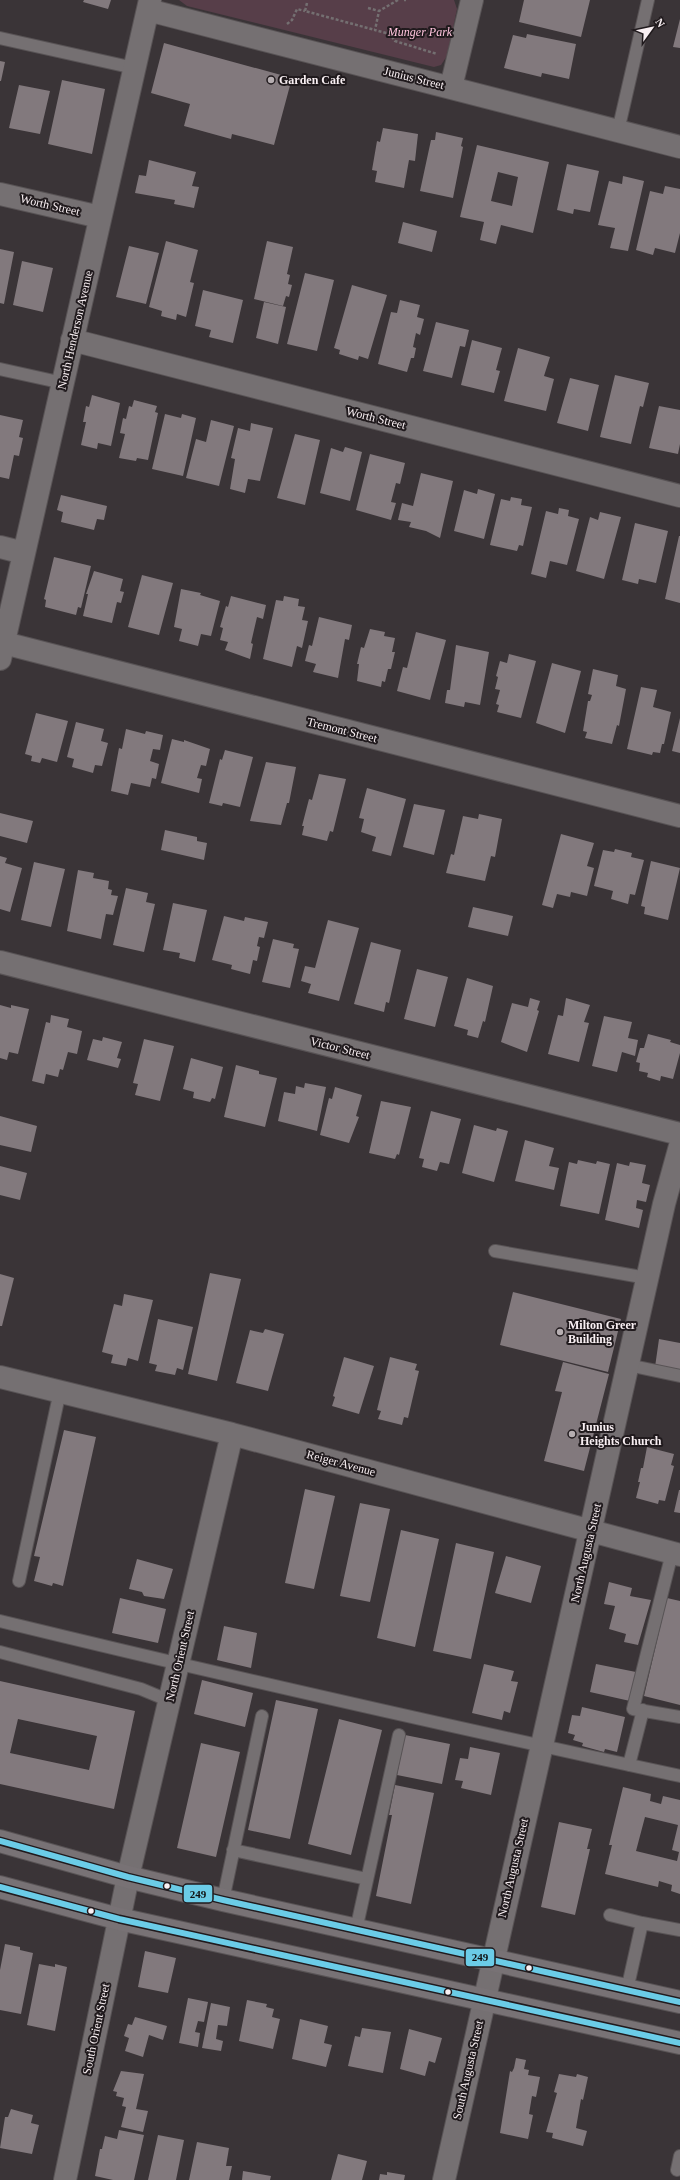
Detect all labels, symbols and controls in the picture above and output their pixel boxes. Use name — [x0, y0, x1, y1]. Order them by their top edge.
north arrow — [632, 8, 672, 48]
text: N — [653, 16, 668, 29]
park label: Munger Park — [387, 25, 453, 39]
street label: Junius Street — [382, 64, 446, 92]
place label: Garden Cafe — [279, 73, 346, 87]
marker: Garden Cafe — [266, 75, 276, 85]
street label: Worth Street — [19, 191, 82, 219]
street label: North Henderson Avenue — [54, 269, 96, 391]
street label: Worth Street — [345, 404, 408, 432]
street label: Tremont Street — [305, 715, 379, 746]
street label: Victor Street — [309, 1034, 372, 1062]
place label: Milton Greer Building — [568, 1318, 637, 1346]
marker: Milton Greer Building — [555, 1327, 565, 1337]
place label: Junius Heights Church — [580, 1420, 662, 1448]
marker: Junius Heights Church — [567, 1429, 577, 1439]
street label: Reiger Avenue — [305, 1447, 377, 1479]
street label: North Augusta Street — [568, 1501, 604, 1604]
street label: North Orient Street — [163, 1609, 197, 1703]
street label: North Augusta Street — [495, 1816, 531, 1919]
unlabelled marker — [162, 1881, 172, 1891]
line badge: 249 — [183, 1884, 213, 1903]
text: 249 — [190, 1888, 207, 1900]
unlabelled marker — [86, 1906, 96, 1916]
line badge: 249 — [465, 1948, 495, 1967]
text: 249 — [472, 1951, 489, 1963]
unlabelled marker — [524, 1963, 534, 1973]
street label: South Orient Street — [80, 1982, 113, 2076]
unlabelled marker — [443, 1987, 453, 1997]
street label: South Augusta Street — [450, 2018, 486, 2121]

